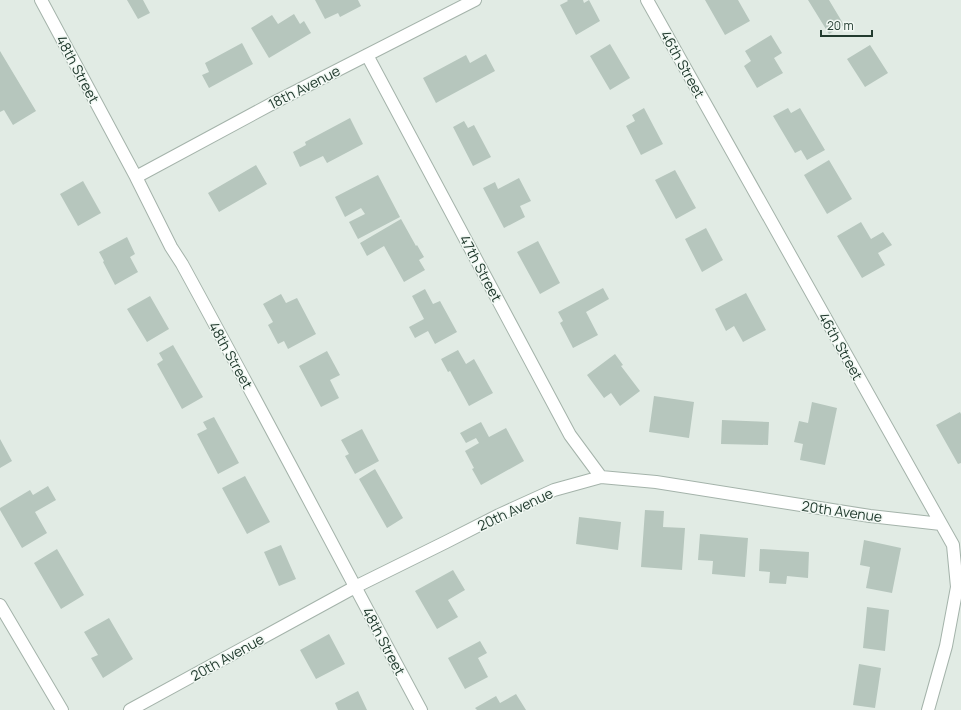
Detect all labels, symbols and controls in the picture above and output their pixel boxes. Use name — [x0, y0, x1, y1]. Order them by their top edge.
scale bar — [821, 12, 872, 38]
text: 20 m — [827, 17, 854, 34]
street label: 46th Street — [657, 27, 710, 102]
street label: 48th Street — [52, 32, 104, 107]
street label: 18th Avenue — [265, 61, 343, 113]
street label: 47th Street — [455, 231, 507, 305]
street label: 46th Street — [815, 309, 868, 384]
street label: 48th Street — [205, 318, 257, 392]
street label: 20th Avenue — [474, 483, 556, 535]
street label: 20th Avenue — [800, 496, 884, 526]
street label: 48th Street — [358, 604, 410, 679]
street label: 20th Avenue — [187, 629, 267, 685]

